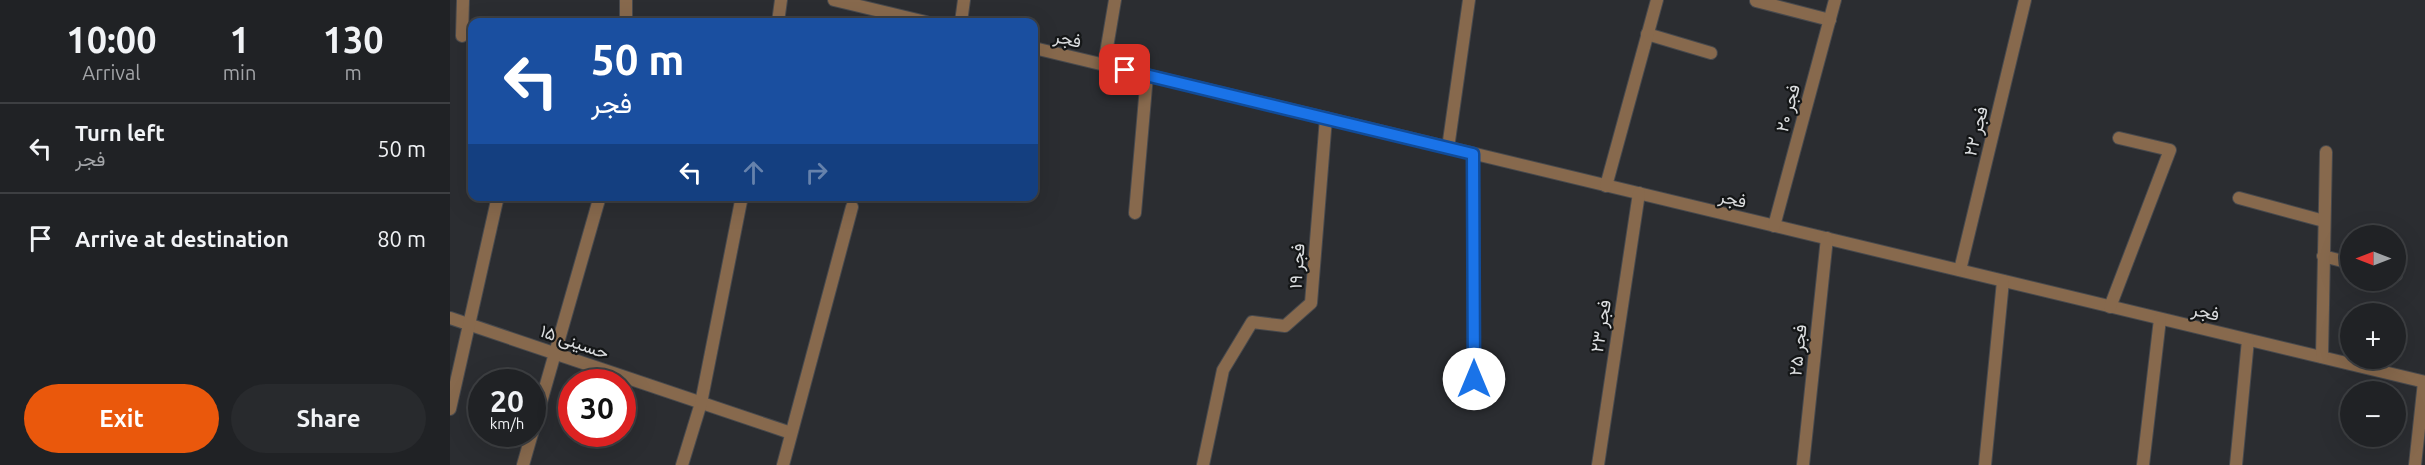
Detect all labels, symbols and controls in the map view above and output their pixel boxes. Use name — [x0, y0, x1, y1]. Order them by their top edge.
text: 10:00 — [66, 19, 156, 60]
text: 1 — [229, 19, 250, 60]
text: 130 — [323, 19, 384, 60]
street label: فجر — [1051, 25, 1084, 53]
text: 50 m — [591, 36, 685, 83]
icon: left — [492, 42, 570, 120]
pin — [1099, 44, 1150, 95]
icon: arrive — [1108, 53, 1141, 86]
text: Arrival — [82, 61, 141, 84]
text: min — [223, 61, 256, 84]
text: m — [345, 61, 362, 84]
street label: فجر ۲۰ — [1771, 82, 1805, 135]
text: فجر — [591, 88, 632, 118]
street label: فجر ۲۲ — [1959, 104, 1993, 158]
text: Turn left — [75, 120, 165, 145]
icon: left — [24, 132, 57, 165]
text: 50 m — [377, 136, 426, 161]
text: فجر — [75, 147, 106, 170]
icon: left — [674, 156, 707, 189]
icon: ahead — [737, 156, 770, 189]
icon: right — [800, 156, 833, 189]
street label: فجر — [1716, 185, 1749, 213]
icon: arrive — [24, 222, 57, 255]
north arrow — [2340, 225, 2406, 291]
map controls — [2340, 225, 2406, 447]
text: Arrive at destination — [75, 226, 289, 251]
text: 80 m — [377, 226, 426, 251]
street label: فجر ۱۹ — [1284, 243, 1310, 290]
street label: فجر ۲۳ — [1586, 298, 1616, 354]
street label: فجر — [2189, 298, 2222, 326]
button: + — [2340, 303, 2406, 369]
street label: حسینی ۱۵ — [537, 320, 612, 364]
street label: فجر ۲۵ — [1784, 323, 1812, 377]
position arrow — [1442, 347, 1506, 411]
speed limit sign: 30 — [558, 369, 636, 447]
button: − — [2340, 381, 2406, 447]
button: Exit — [24, 384, 219, 453]
button: Share — [231, 384, 426, 453]
text: 20 — [490, 384, 524, 418]
text: km/h — [490, 415, 524, 432]

